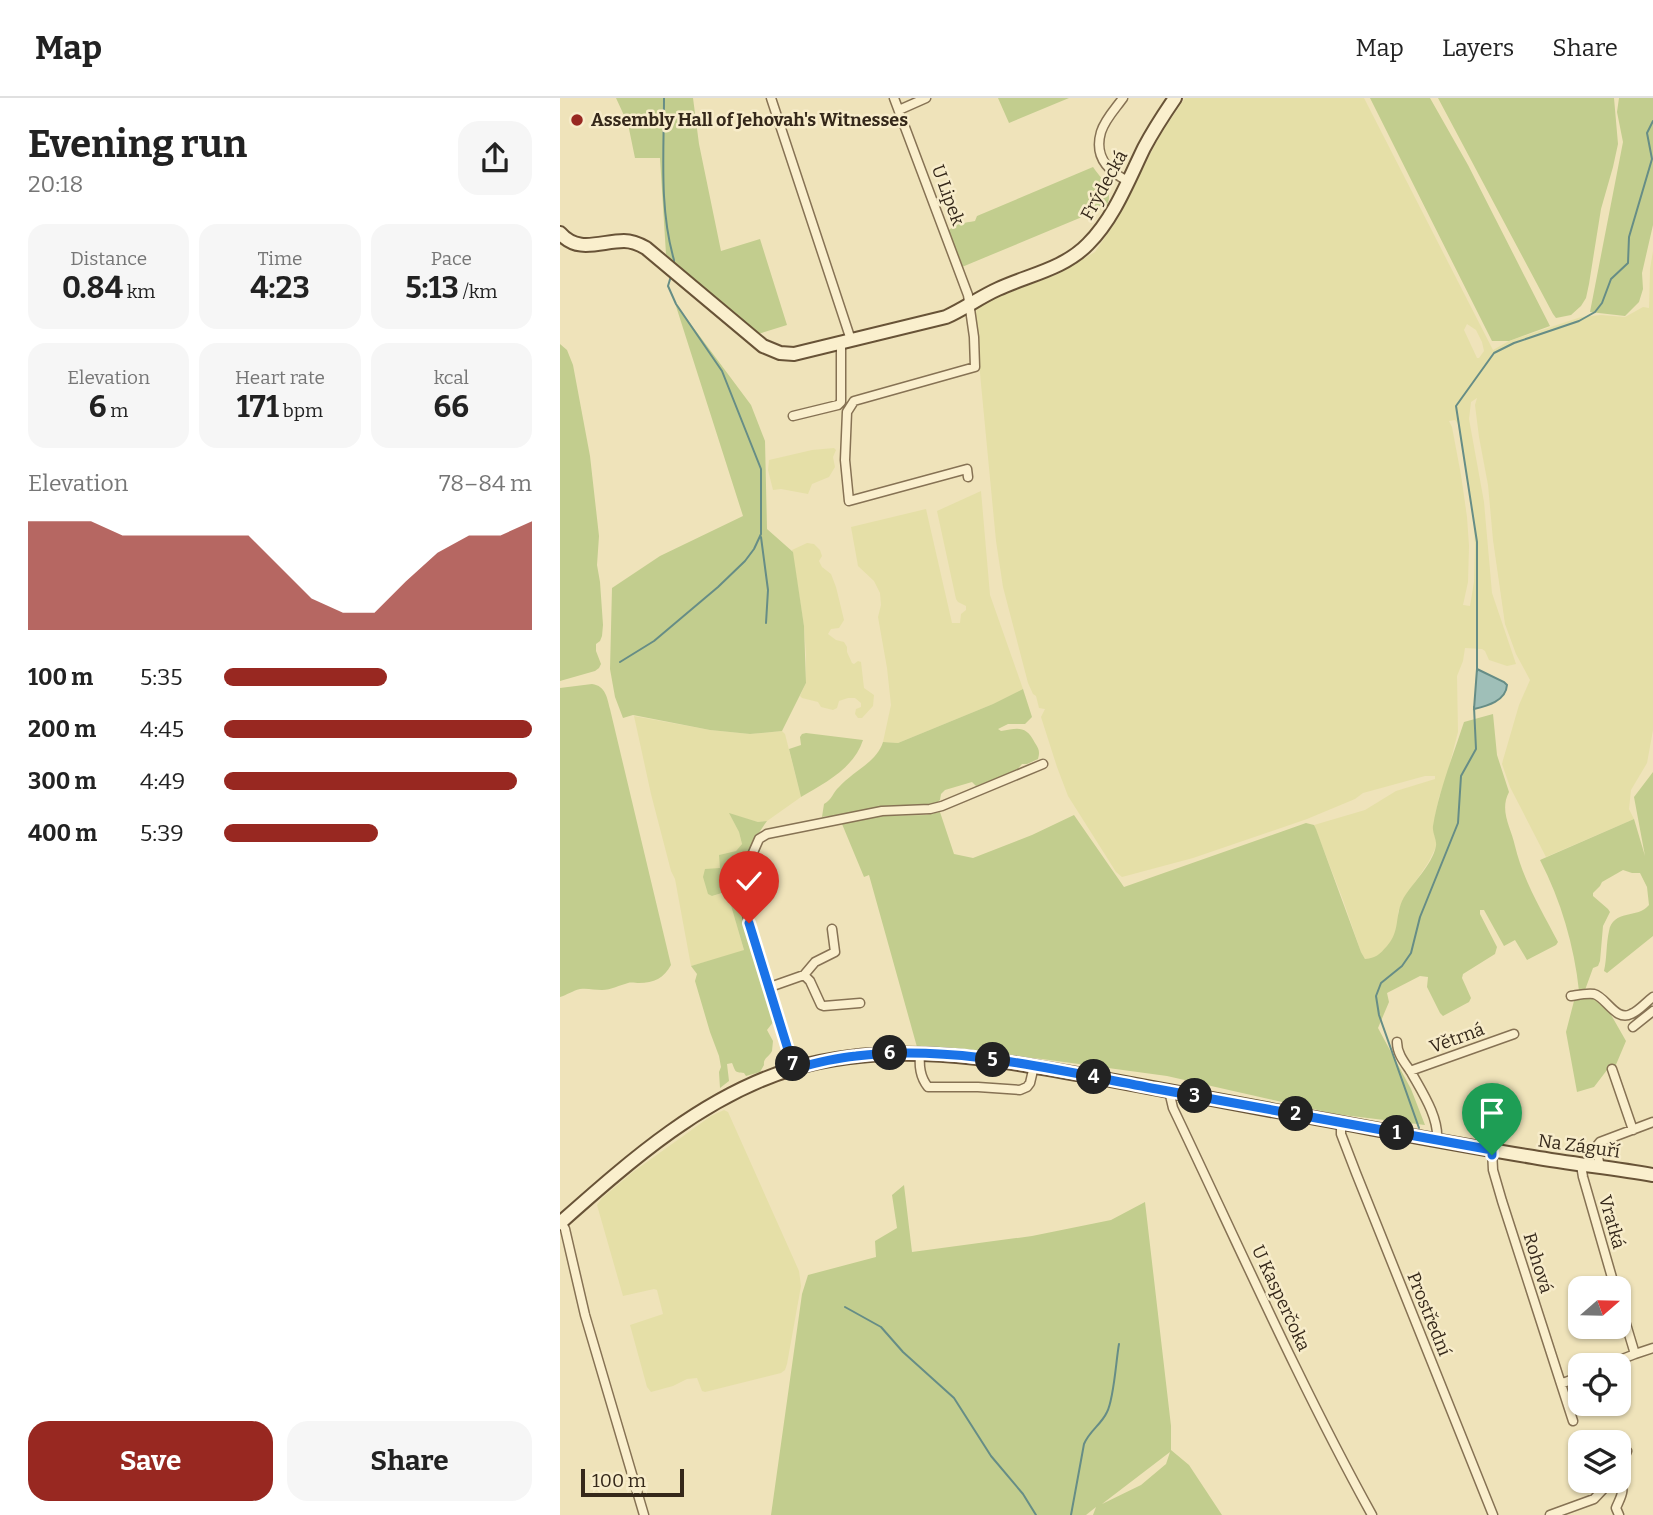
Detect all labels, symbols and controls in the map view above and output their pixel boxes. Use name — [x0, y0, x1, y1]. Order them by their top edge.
text: Map — [35, 28, 102, 68]
text: Map — [1356, 34, 1404, 62]
text: Layers — [1442, 34, 1514, 62]
text: Share — [1552, 34, 1618, 62]
place label: Assembly Hall of Jehovah's Witnesses — [591, 109, 908, 131]
marker: Assembly Hall of Jehovah's Witnesses — [569, 112, 585, 128]
text: Evening run — [28, 121, 247, 167]
button: share — [458, 121, 532, 195]
street label: Frýdecká — [1076, 146, 1132, 224]
street label: U Lipek — [927, 162, 969, 229]
text: 20:18 — [28, 170, 83, 198]
text: Distance — [70, 247, 147, 270]
text: Time — [258, 247, 302, 270]
text: Pace — [431, 247, 472, 270]
text: 0.84 — [62, 270, 123, 306]
text: 4:23 — [250, 270, 310, 306]
text: 5:13 — [405, 270, 459, 306]
text: km — [123, 280, 155, 303]
text: /km — [459, 280, 497, 303]
text: Elevation — [67, 366, 150, 389]
text: Heart rate — [235, 366, 325, 389]
text: kcal — [434, 366, 469, 389]
text: 6 — [89, 389, 107, 425]
text: 171 — [237, 389, 279, 425]
text: 66 — [434, 389, 469, 425]
text: m — [107, 399, 129, 422]
text: bpm — [279, 399, 323, 422]
text: Elevation — [28, 469, 128, 497]
text: 78–84 m — [439, 469, 532, 497]
text: 100 m — [28, 663, 93, 691]
text: 5:35 — [140, 663, 183, 691]
text: 200 m — [28, 715, 96, 743]
text: 4:45 — [140, 715, 184, 743]
text: 300 m — [28, 767, 97, 795]
text: 4:49 — [140, 767, 185, 795]
text: 400 m — [28, 819, 97, 847]
text: 5:39 — [140, 819, 184, 847]
pin — [719, 851, 779, 923]
icon: check — [730, 862, 768, 900]
street label: Větrná — [1427, 1018, 1487, 1058]
pin: 6 — [872, 1035, 908, 1070]
text: 6 — [884, 1041, 895, 1064]
pin: 5 — [976, 1042, 1010, 1077]
pin: 7 — [776, 1046, 810, 1082]
text: 5 — [987, 1048, 998, 1071]
text: 7 — [787, 1052, 798, 1075]
pin: 4 — [1076, 1060, 1112, 1094]
text: 4 — [1088, 1065, 1099, 1088]
pin: 3 — [1178, 1079, 1212, 1114]
pin — [1462, 1083, 1522, 1155]
text: 3 — [1189, 1084, 1200, 1107]
icon: arrive — [1473, 1094, 1511, 1132]
pin: 2 — [1278, 1096, 1314, 1132]
text: 2 — [1290, 1102, 1301, 1125]
pin: 1 — [1380, 1116, 1414, 1150]
text: 1 — [1392, 1121, 1401, 1144]
street label: Na Záguří — [1537, 1129, 1622, 1163]
street label: Vratká — [1594, 1193, 1630, 1251]
street label: Rohová — [1518, 1230, 1558, 1296]
street label: U Kasperčoka — [1247, 1242, 1315, 1355]
street label: Prostřední — [1402, 1269, 1456, 1360]
north arrow — [1568, 1276, 1631, 1339]
map controls — [1568, 1276, 1631, 1493]
button: locate — [1568, 1353, 1631, 1416]
button: Save — [28, 1421, 273, 1501]
button: Share — [287, 1421, 532, 1501]
button: layers — [1568, 1430, 1631, 1493]
scale bar — [581, 1466, 684, 1498]
text: 100 m — [592, 1469, 646, 1492]

